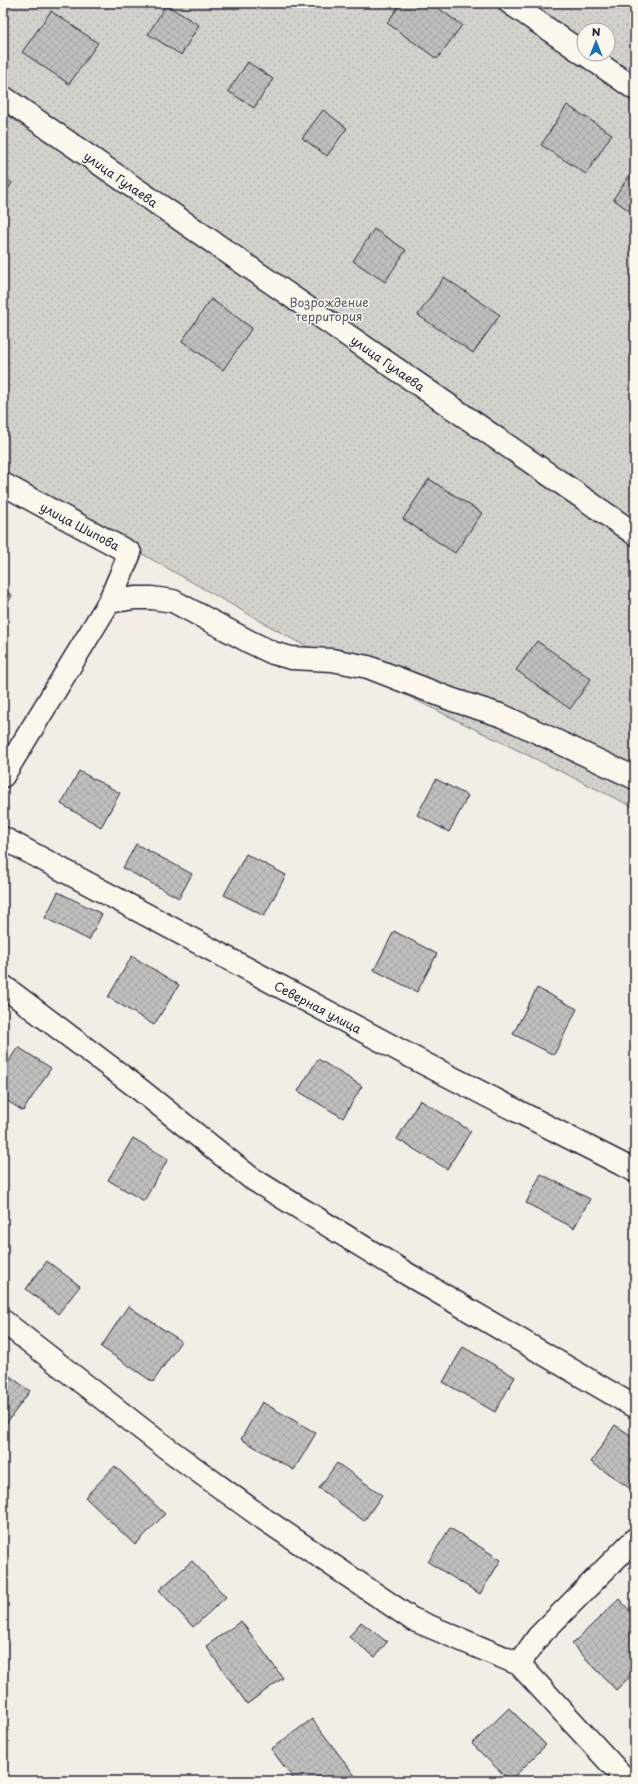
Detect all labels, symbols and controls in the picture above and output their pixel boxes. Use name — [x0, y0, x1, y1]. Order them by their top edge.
north arrow — [576, 22, 616, 62]
text: N — [592, 23, 601, 40]
street label: улица Гулаева — [80, 147, 162, 212]
park label: Возрождение территория — [289, 293, 369, 325]
street label: улица Гулаева — [347, 331, 429, 396]
street label: улица Шипова — [37, 497, 123, 555]
street label: Северная улица — [271, 976, 365, 1038]

